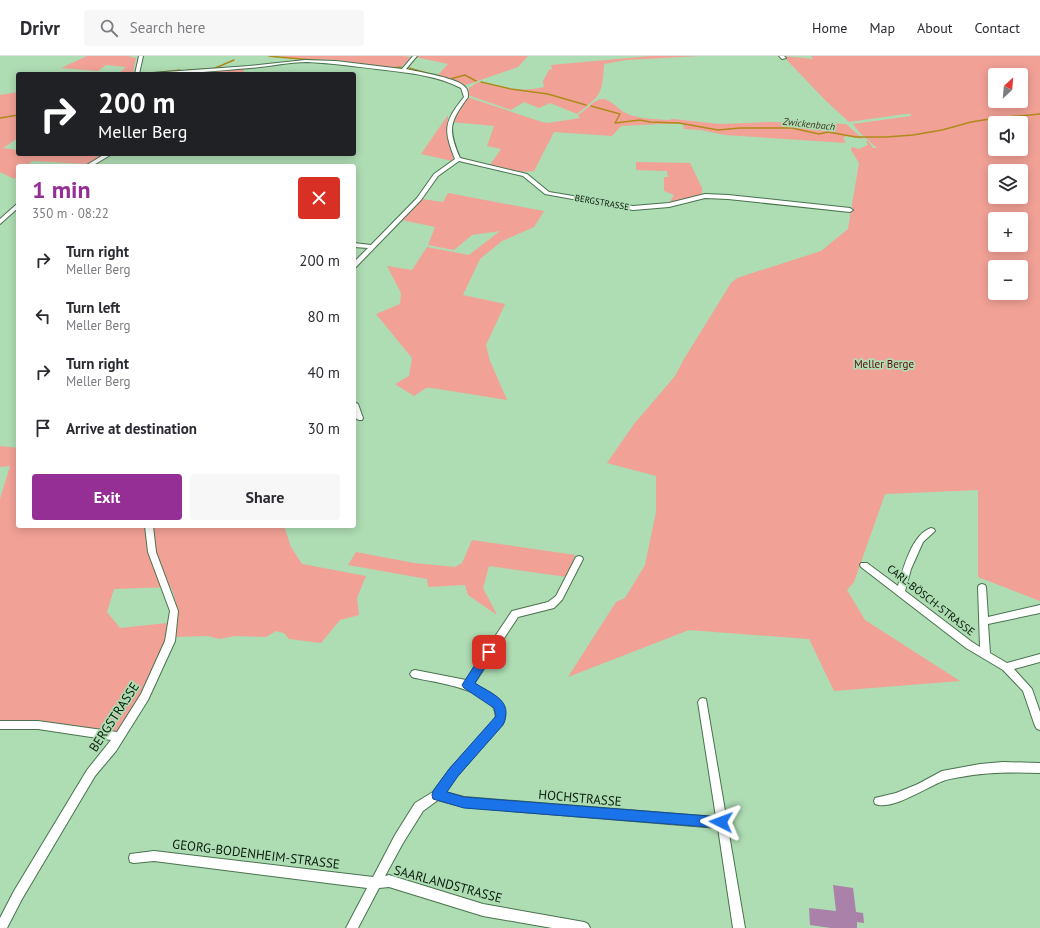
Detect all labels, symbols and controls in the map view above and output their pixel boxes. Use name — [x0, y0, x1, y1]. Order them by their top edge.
search box — [84, 10, 364, 46]
text: Drivr — [20, 16, 60, 40]
icon: search — [98, 17, 120, 39]
text: Search here — [130, 18, 205, 37]
text: Home — [812, 19, 847, 37]
text: Map — [869, 19, 895, 37]
text: About — [917, 19, 953, 37]
text: Contact — [975, 19, 1020, 37]
north arrow — [988, 68, 1028, 108]
map controls — [988, 68, 1028, 300]
text: 200 m — [98, 84, 175, 121]
icon: right — [32, 88, 84, 140]
water label: Zwickenbach — [781, 115, 836, 133]
button: sound — [988, 116, 1028, 156]
text: Meller Berg — [98, 120, 187, 143]
button: layers — [988, 164, 1028, 204]
text: 1 min — [32, 174, 91, 205]
button: close — [298, 177, 340, 219]
street label: BERGSTRASSE — [574, 192, 630, 212]
text: 350 m · 08:22 — [32, 205, 109, 222]
button: + — [988, 212, 1028, 252]
text: Turn right — [66, 242, 129, 261]
icon: right — [32, 249, 54, 271]
text: 200 m — [299, 251, 340, 270]
button: − — [988, 260, 1028, 300]
text: Meller Berg — [66, 261, 131, 278]
text: Turn left — [66, 298, 120, 317]
icon: left — [32, 305, 54, 327]
text: 80 m — [307, 307, 340, 326]
text: Meller Berg — [66, 317, 131, 334]
text: Turn right — [66, 354, 129, 373]
park label: Meller Berge — [854, 357, 915, 371]
icon: right — [32, 361, 54, 383]
text: 40 m — [307, 363, 340, 382]
text: Meller Berg — [66, 373, 131, 390]
icon: arrive — [32, 417, 54, 439]
text: Arrive at destination — [66, 419, 197, 438]
text: 30 m — [307, 419, 340, 438]
button: Exit — [32, 474, 182, 520]
button: Share — [190, 474, 340, 520]
street label: CARL-BÖSCH-STRASSE — [884, 561, 978, 639]
pin — [472, 635, 506, 669]
icon: arrive — [478, 641, 500, 663]
street label: BERGSTRASSE — [85, 679, 143, 755]
street label: HOCHSTRASSE — [538, 786, 622, 810]
position arrow — [700, 801, 742, 843]
street label: GEORG-BODENHEIM-STRASSE — [171, 835, 341, 873]
street label: SAARLANDSTRASSE — [392, 861, 504, 907]

